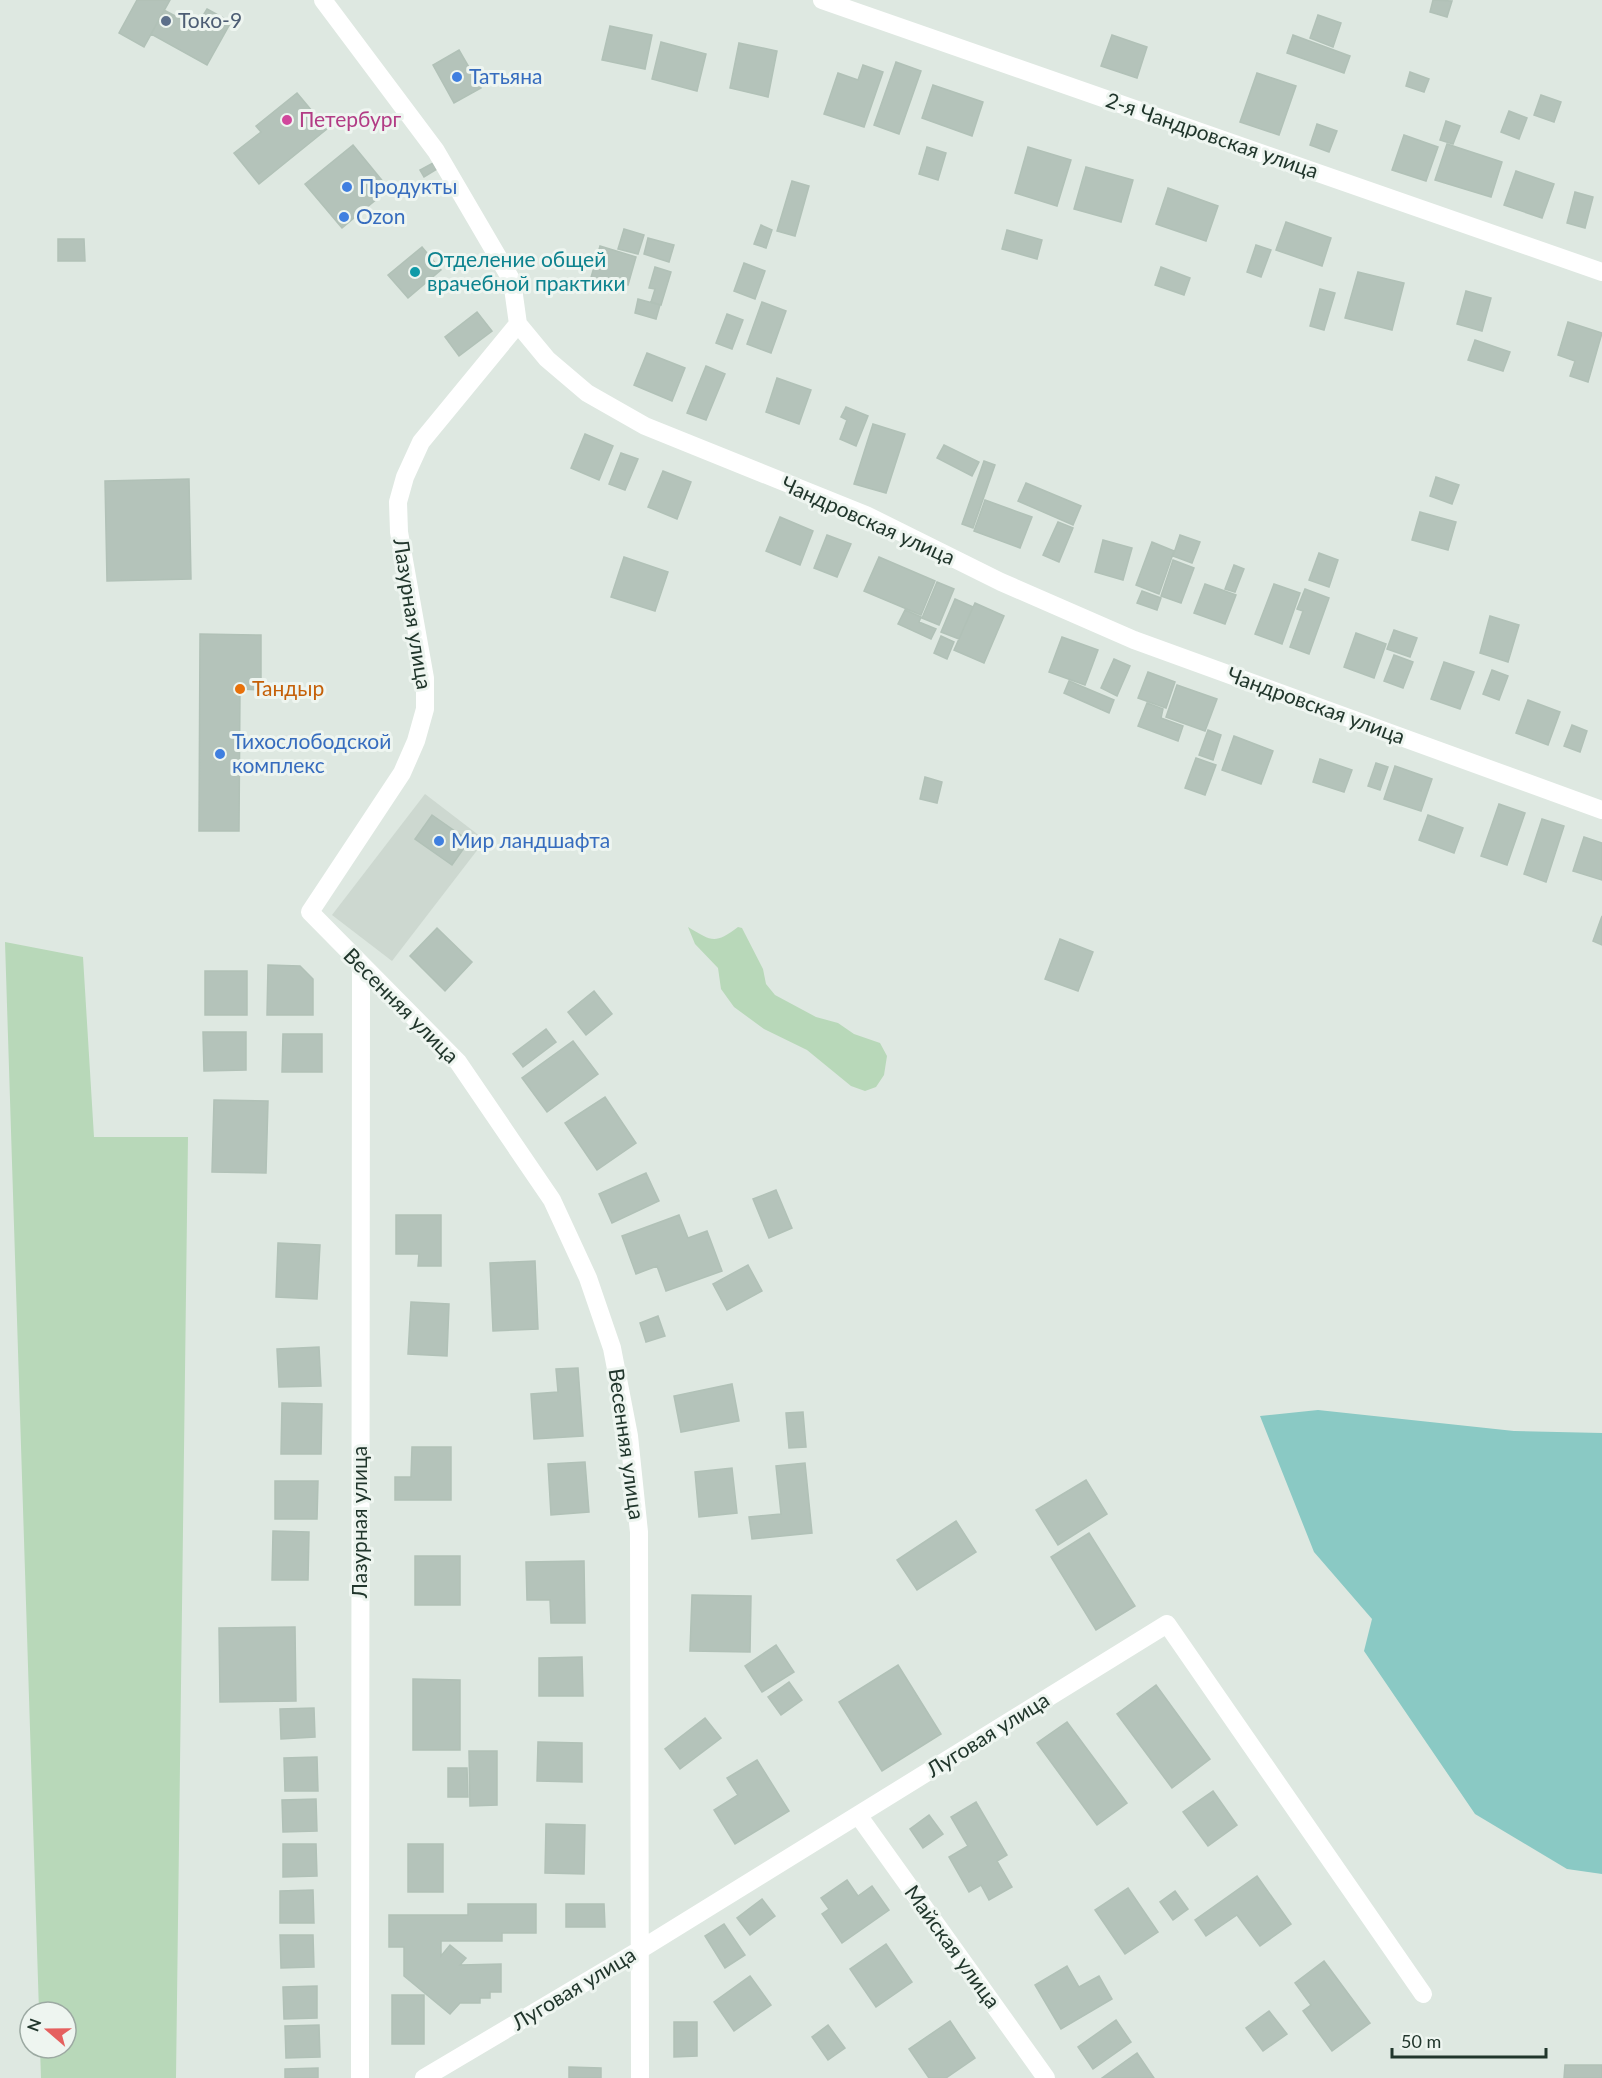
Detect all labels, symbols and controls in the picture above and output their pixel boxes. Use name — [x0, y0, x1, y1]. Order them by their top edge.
place label: Токо-9 — [178, 7, 242, 32]
marker: Токо-9 — [159, 14, 173, 28]
place label: Татьяна — [469, 63, 542, 88]
marker: Татьяна — [450, 70, 464, 84]
street label: 2-я Чандровская улица — [1103, 86, 1322, 183]
place label: Петербург — [299, 106, 402, 131]
marker: Петербург — [280, 113, 294, 127]
place label: Продукты — [359, 173, 458, 198]
marker: Продукты — [340, 180, 354, 194]
place label: Ozon — [356, 203, 406, 228]
marker: Ozon — [337, 210, 351, 224]
place label: Отделение общей врачебной практики — [427, 246, 626, 295]
marker: Отделение общей врачебной практики — [408, 265, 422, 279]
street label: Чандровская улица — [778, 470, 959, 569]
street label: Лазурная улица — [389, 536, 438, 691]
street label: Чандровская улица — [1224, 661, 1409, 748]
place label: Тандыр — [252, 675, 324, 700]
marker: Тандыр — [233, 682, 247, 696]
place label: Тихослободской комплекс — [232, 728, 391, 777]
marker: Тихослободской комплекс — [213, 747, 227, 761]
place label: Мир ландшафта — [451, 827, 610, 852]
marker: Мир ландшафта — [432, 834, 446, 848]
street label: Весенняя улица — [339, 942, 465, 1068]
street label: Весенняя улица — [604, 1367, 650, 1521]
street label: Лазурная улица — [346, 1446, 371, 1599]
street label: Луговая улица — [920, 1686, 1053, 1782]
street label: Майская улица — [900, 1880, 1006, 2013]
street label: Луговая улица — [506, 1941, 640, 2035]
north arrow — [18, 2000, 78, 2060]
text: N — [22, 2016, 44, 2034]
scale bar — [1392, 2021, 1546, 2059]
text: 50 m — [1401, 2030, 1441, 2052]

